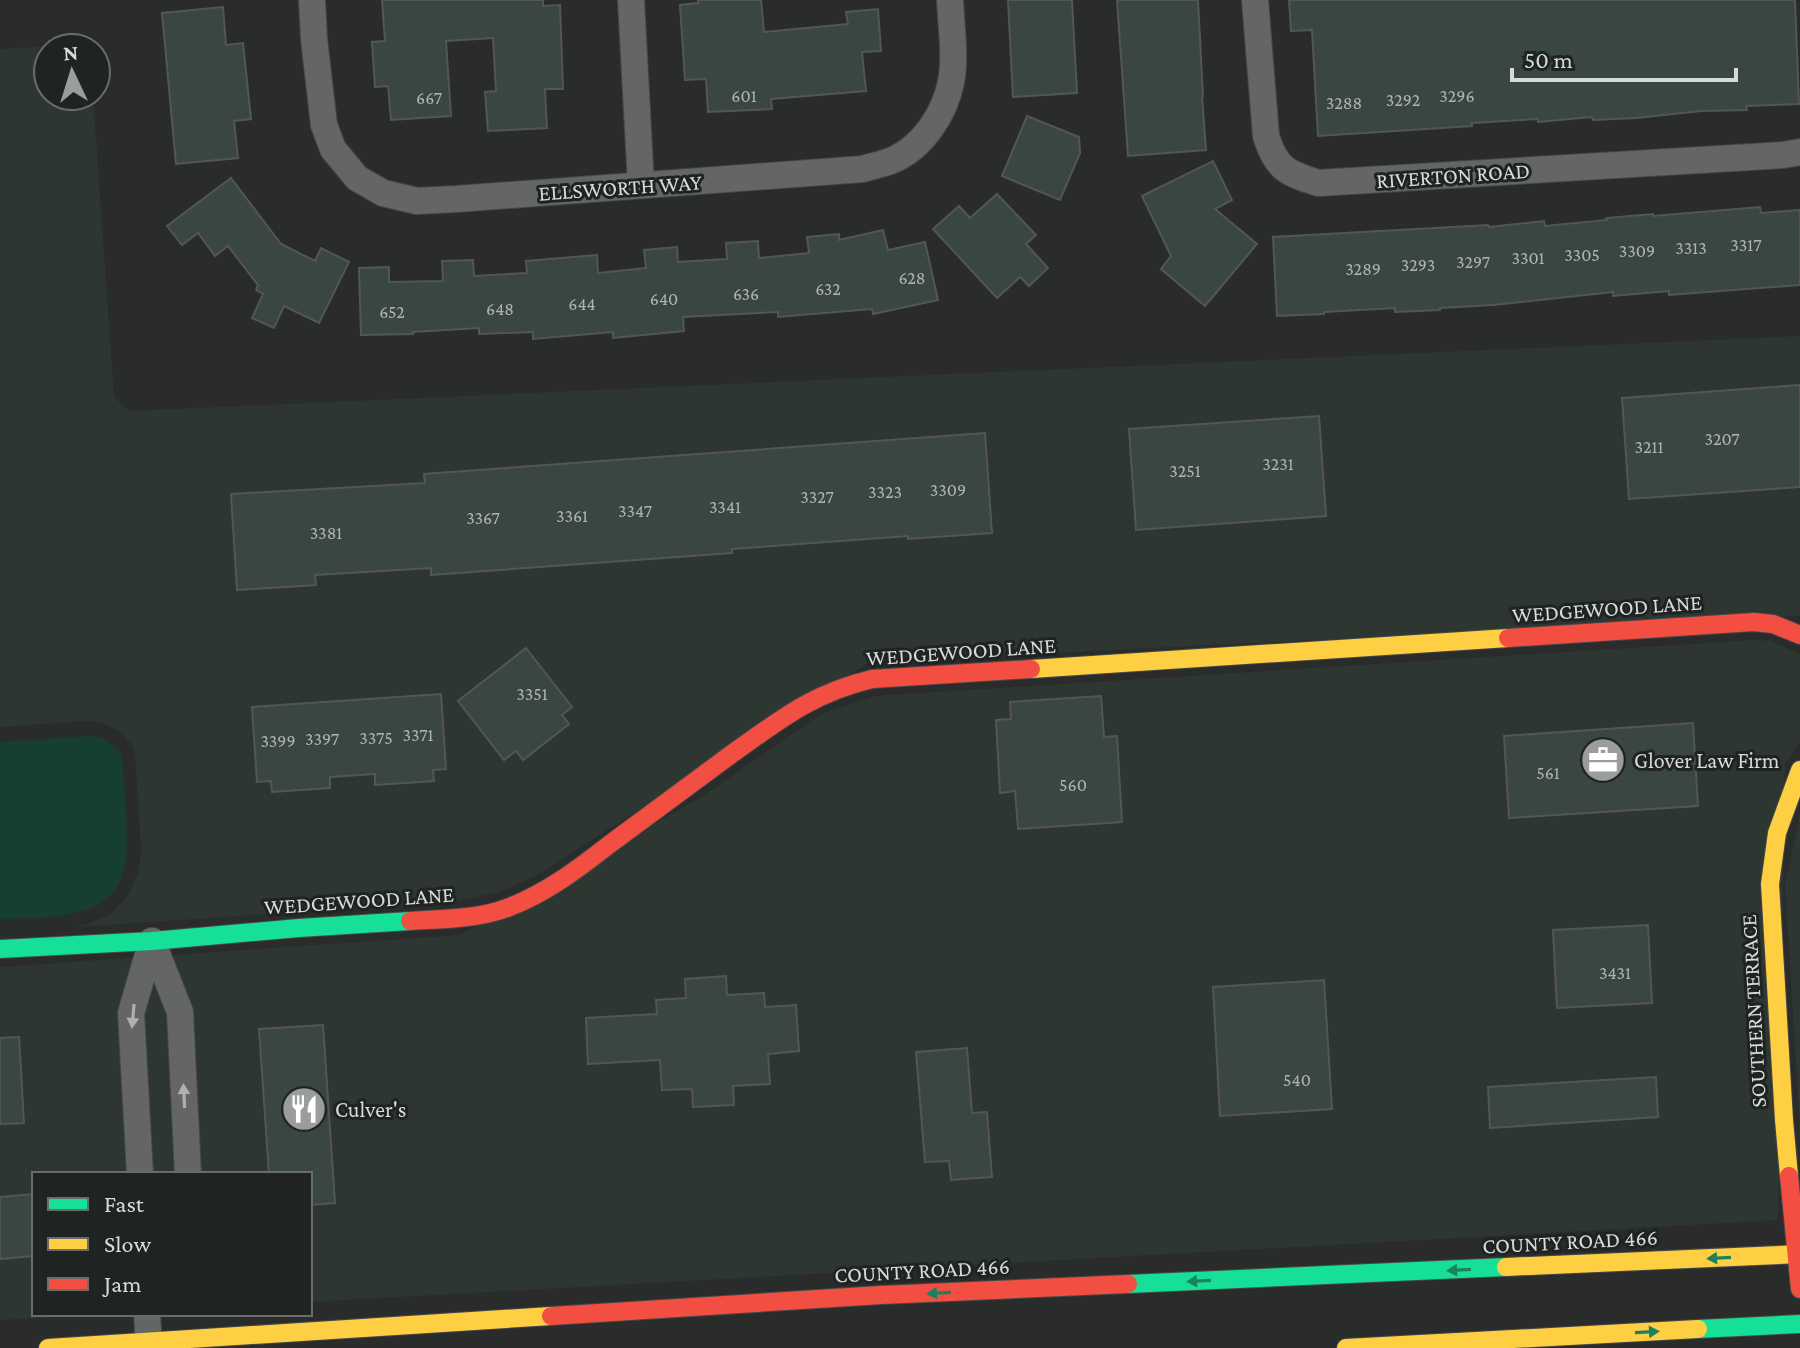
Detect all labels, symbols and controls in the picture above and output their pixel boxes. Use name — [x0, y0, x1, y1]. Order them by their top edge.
north arrow — [32, 32, 112, 112]
scale bar — [1512, 32, 1736, 82]
text: N — [62, 40, 79, 66]
text: 50 m — [1524, 46, 1573, 73]
house number: 601 — [731, 86, 757, 106]
house number: 3296 — [1439, 86, 1475, 106]
house number: 667 — [416, 88, 442, 108]
house number: 3292 — [1386, 90, 1420, 110]
house number: 3288 — [1326, 93, 1362, 113]
street label: RIVERTON ROAD — [1375, 158, 1531, 193]
street label: ELLSWORTH WAY — [538, 169, 703, 206]
house number: 3317 — [1730, 235, 1762, 255]
house number: 3313 — [1675, 238, 1707, 258]
house number: 3309 — [1619, 241, 1655, 261]
house number: 3305 — [1564, 245, 1600, 265]
house number: 3301 — [1511, 248, 1545, 268]
house number: 3297 — [1456, 252, 1490, 272]
house number: 3293 — [1401, 255, 1435, 275]
house number: 3289 — [1345, 259, 1381, 279]
house number: 628 — [898, 268, 926, 288]
house number: 632 — [815, 279, 841, 299]
house number: 636 — [733, 284, 759, 304]
house number: 640 — [650, 289, 678, 309]
house number: 644 — [568, 294, 596, 314]
house number: 648 — [486, 299, 514, 319]
house number: 652 — [379, 302, 405, 322]
house number: 3207 — [1704, 429, 1740, 449]
house number: 3211 — [1635, 437, 1664, 457]
house number: 3231 — [1262, 454, 1294, 474]
house number: 3251 — [1169, 461, 1201, 481]
house number: 3309 — [930, 480, 966, 500]
house number: 3323 — [868, 482, 902, 502]
house number: 3327 — [800, 487, 834, 507]
house number: 3341 — [709, 497, 741, 517]
house number: 3347 — [618, 501, 652, 521]
house number: 3361 — [556, 506, 588, 526]
house number: 3367 — [466, 508, 500, 528]
house number: 3381 — [310, 523, 342, 543]
street label: WEDGEWOOD LANE — [1511, 589, 1703, 628]
street label: WEDGEWOOD LANE — [865, 632, 1057, 671]
house number: 3351 — [516, 684, 548, 704]
house number: 3371 — [402, 725, 434, 745]
house number: 3375 — [359, 728, 393, 748]
house number: 3397 — [305, 729, 339, 749]
house number: 3399 — [260, 731, 296, 751]
office icon: Glover Law Firm — [1579, 736, 1627, 784]
place label: Glover Law Firm — [1634, 748, 1780, 773]
house number: 561 — [1536, 763, 1560, 783]
house number: 560 — [1059, 775, 1087, 795]
street label: WEDGEWOOD LANE — [263, 881, 455, 920]
street label: SOUTHERN TERRACE — [1736, 914, 1771, 1108]
house number: 3431 — [1599, 963, 1631, 983]
one-way arrow — [126, 1003, 139, 1028]
house number: 540 — [1283, 1070, 1311, 1090]
one-way arrow — [178, 1083, 191, 1108]
restaurant icon: Culver's — [280, 1085, 328, 1133]
place label: Culver's — [335, 1097, 406, 1122]
legend — [32, 1172, 312, 1316]
text: Fast — [104, 1190, 145, 1217]
street label: COUNTY ROAD 466 — [1482, 1224, 1658, 1259]
text: Slow — [104, 1230, 151, 1257]
one-way arrow — [1706, 1252, 1731, 1265]
street label: COUNTY ROAD 466 — [834, 1253, 1010, 1288]
one-way arrow — [1446, 1263, 1471, 1276]
text: Jam — [102, 1270, 142, 1297]
one-way arrow — [1186, 1275, 1211, 1288]
one-way arrow — [926, 1286, 951, 1299]
one-way arrow — [1635, 1326, 1660, 1339]

